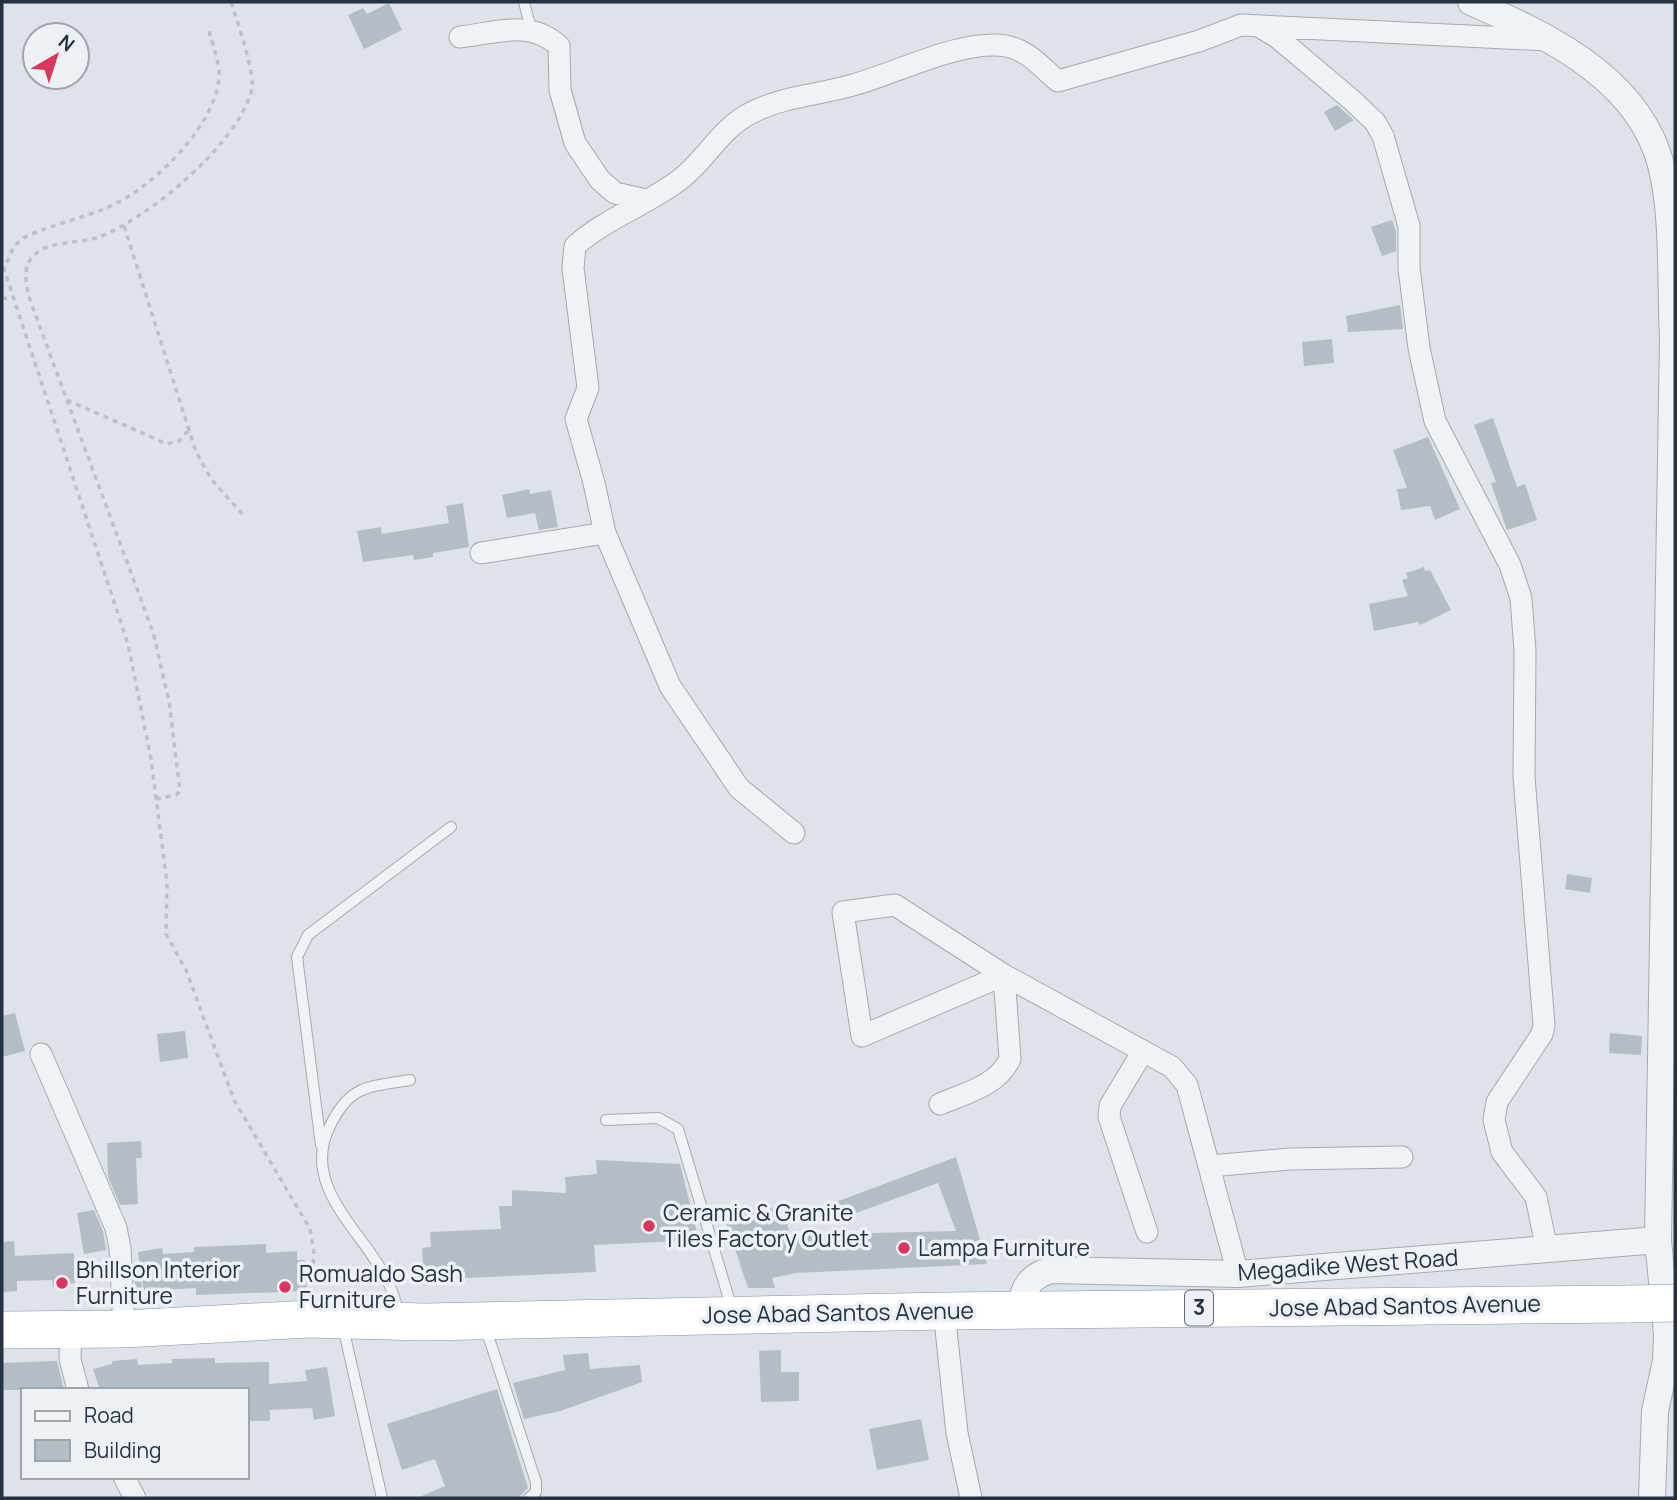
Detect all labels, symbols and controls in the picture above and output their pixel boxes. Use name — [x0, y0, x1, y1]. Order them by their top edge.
north arrow — [21, 21, 91, 91]
text: N — [53, 28, 80, 57]
place label: Ceramic & Granite Tiles Factory Outlet — [663, 1196, 869, 1254]
marker: Ceramic & Granite Tiles Factory Outlet — [641, 1218, 657, 1234]
place label: Lampa Furniture — [918, 1231, 1090, 1263]
marker: Lampa Furniture — [896, 1240, 912, 1256]
street label: Megadike West Road — [1236, 1240, 1459, 1288]
place label: Bhillson Interior Furniture — [76, 1253, 241, 1311]
place label: Romualdo Sash Furniture — [299, 1257, 463, 1315]
marker: Bhillson Interior Furniture — [54, 1275, 70, 1291]
marker: Romualdo Sash Furniture — [277, 1279, 293, 1295]
street label: Jose Abad Santos Avenue — [1269, 1287, 1541, 1323]
road number: 3 — [1185, 1290, 1213, 1326]
street label: Jose Abad Santos Avenue — [702, 1294, 974, 1330]
legend — [21, 1388, 248, 1479]
text: Road — [84, 1401, 134, 1429]
text: Building — [84, 1436, 161, 1464]

